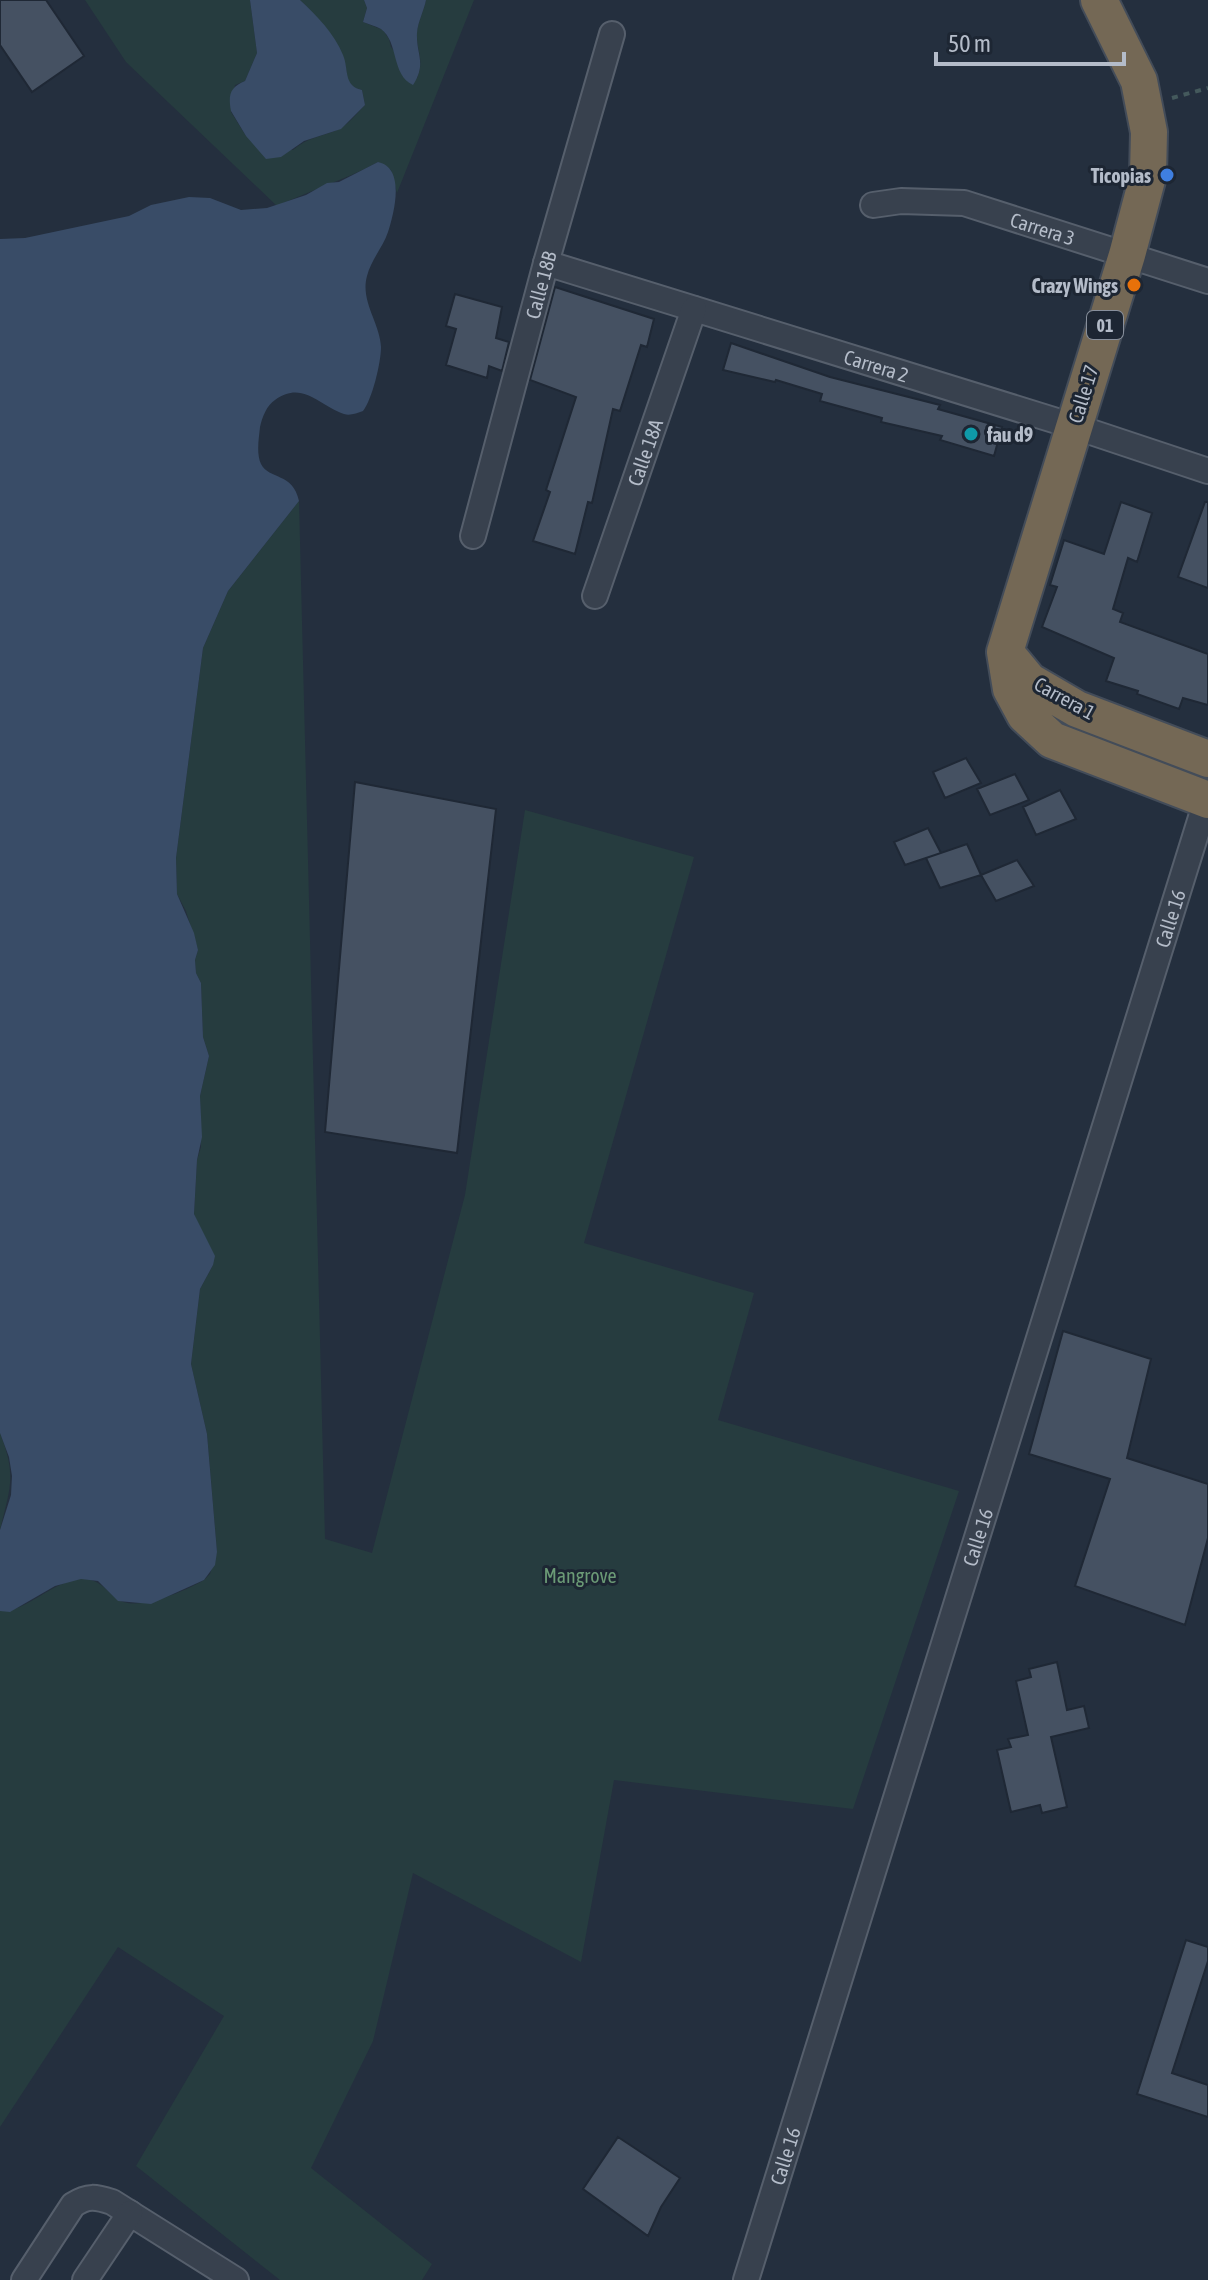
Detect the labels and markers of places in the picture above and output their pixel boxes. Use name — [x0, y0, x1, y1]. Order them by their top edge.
place label: Ticopias — [1091, 164, 1151, 187]
marker: Ticopias — [1158, 166, 1176, 184]
place label: Crazy Wings — [1032, 274, 1118, 297]
marker: Crazy Wings — [1125, 276, 1143, 294]
place label: fau d9 — [986, 423, 1033, 446]
marker: fau d9 — [962, 425, 980, 443]

